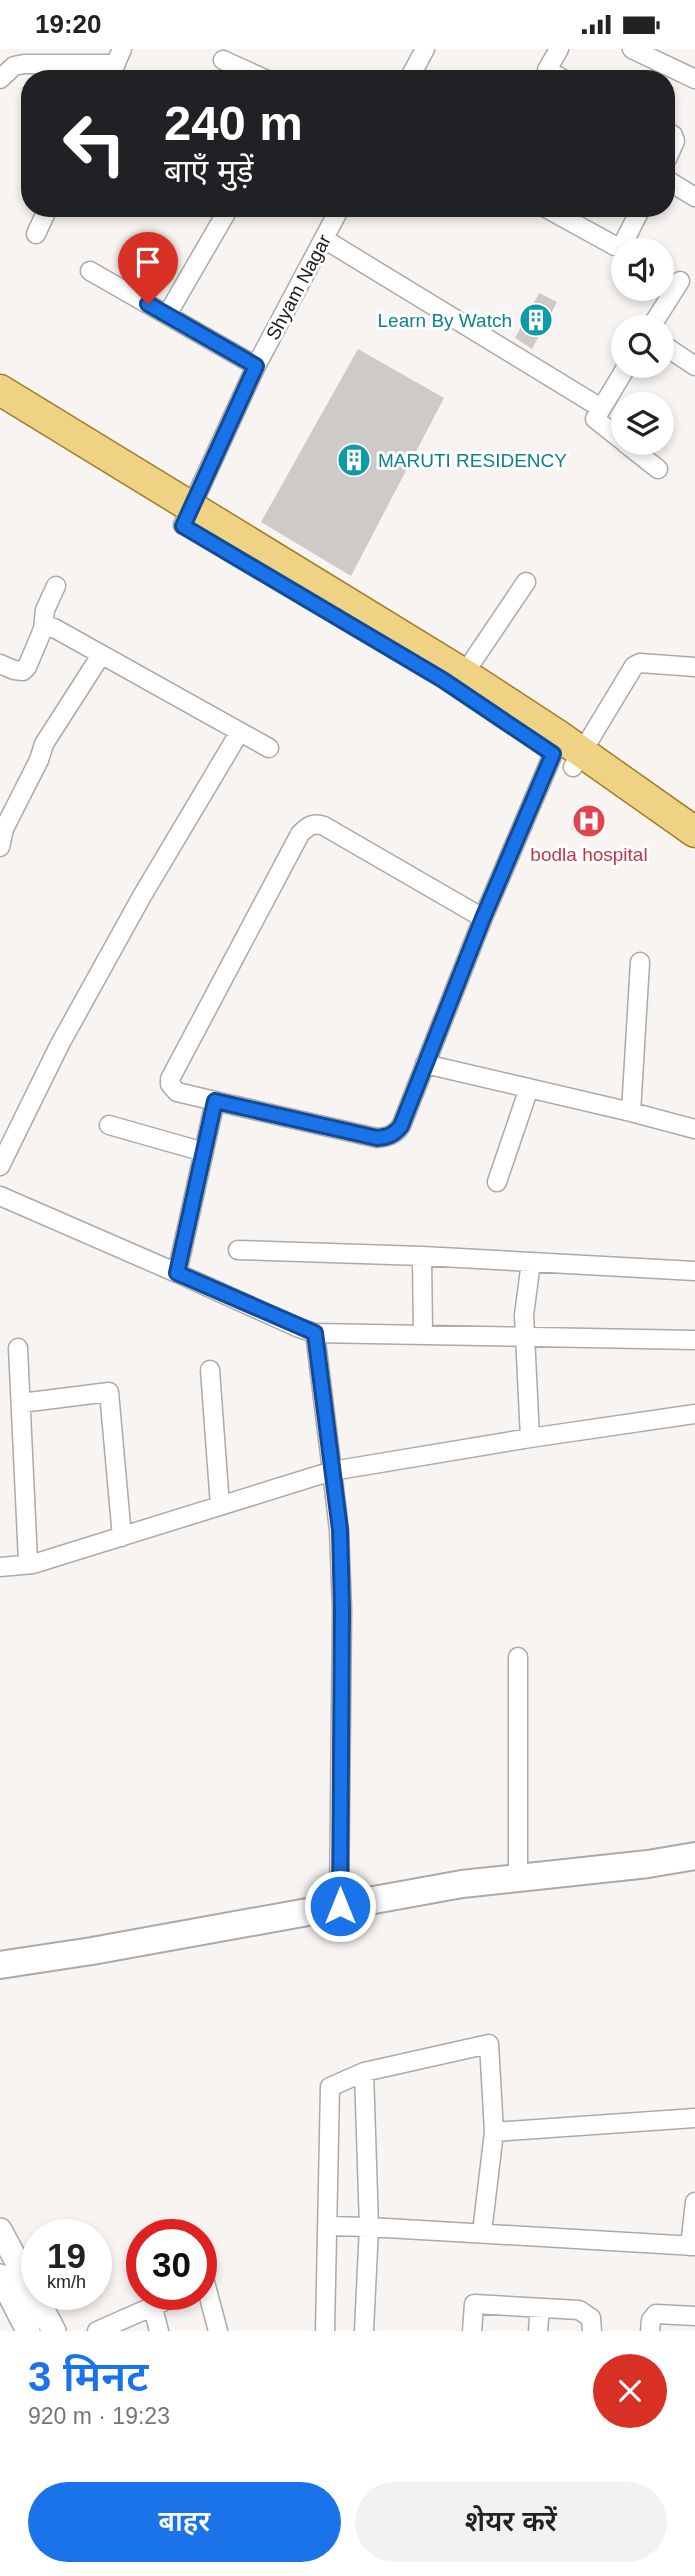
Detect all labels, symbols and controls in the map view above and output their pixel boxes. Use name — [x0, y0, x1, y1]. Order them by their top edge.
text: 19:20 — [35, 9, 102, 39]
text: 240 m — [164, 96, 303, 150]
icon: left — [49, 98, 140, 189]
text: बाएँ मुड़ें — [164, 153, 253, 189]
street label: Shyam Nagar — [262, 230, 335, 343]
pin — [118, 232, 178, 304]
map controls — [611, 238, 674, 455]
button: sound — [611, 238, 674, 301]
icon: arrive — [129, 243, 167, 281]
building icon: Learn By Watch — [517, 301, 555, 339]
place label: Learn By Watch — [378, 310, 512, 331]
button: search — [611, 315, 674, 378]
button: layers — [611, 392, 674, 455]
building icon: MARUTI RESIDENCY — [335, 441, 373, 479]
place label: MARUTI RESIDENCY — [378, 450, 567, 471]
hospital icon: bodla hospital — [570, 802, 608, 840]
place label: bodla hospital — [530, 844, 648, 865]
position arrow — [303, 1869, 377, 1943]
speed limit sign: 30 — [126, 2219, 217, 2310]
text: 19 — [47, 2236, 86, 2275]
text: km/h — [47, 2272, 86, 2292]
text: 3 मिनट — [28, 2353, 148, 2400]
button: close — [593, 2354, 667, 2428]
text: 920 m · 19:23 — [28, 2403, 170, 2429]
button: बाहर — [28, 2482, 341, 2562]
button: शेयर करें — [355, 2482, 667, 2562]

